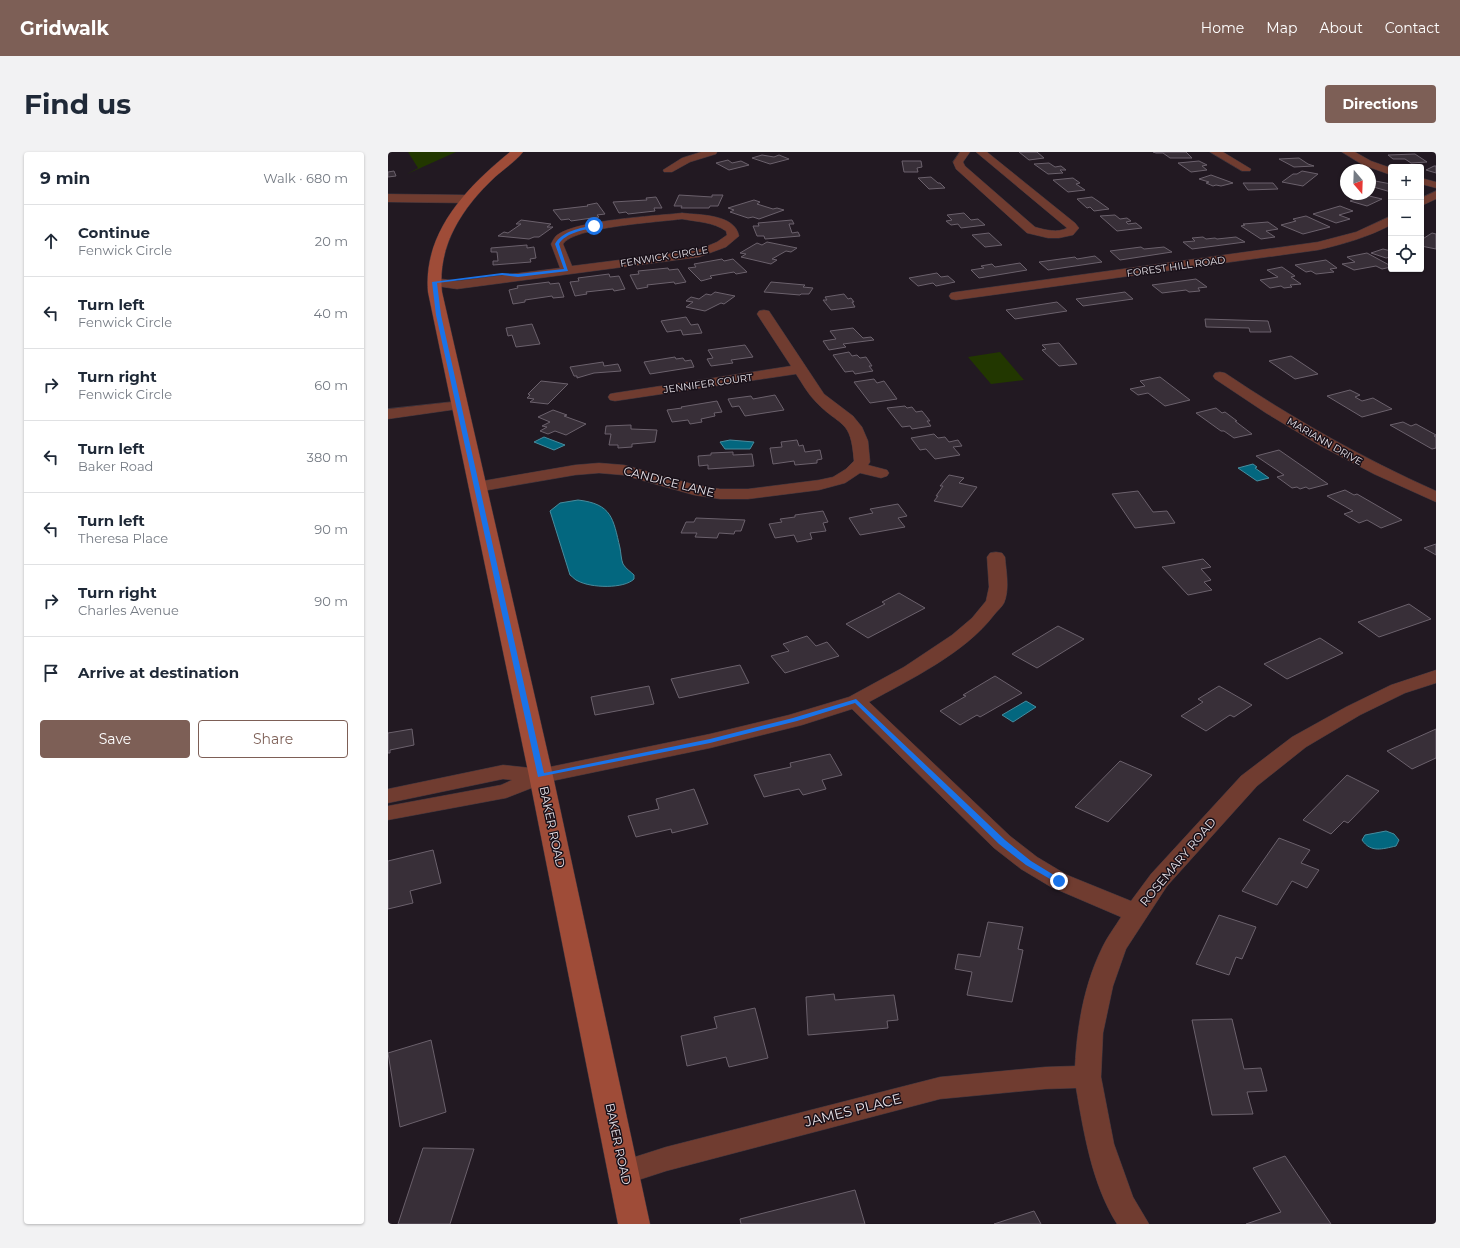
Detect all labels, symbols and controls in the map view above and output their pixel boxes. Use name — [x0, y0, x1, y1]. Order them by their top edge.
text: Gridwalk — [20, 17, 109, 40]
text: Home — [1201, 19, 1244, 37]
text: Map — [1266, 19, 1297, 37]
text: About — [1319, 19, 1363, 37]
text: Contact — [1385, 19, 1440, 37]
button: Directions — [1325, 85, 1436, 123]
text: Find us — [24, 87, 131, 121]
north arrow — [1340, 164, 1376, 200]
map controls — [1388, 164, 1424, 272]
button: + — [1388, 164, 1424, 200]
text: 9 min — [40, 168, 90, 188]
text: Walk · 680 m — [263, 170, 348, 186]
button: − — [1388, 200, 1424, 236]
route start — [585, 217, 603, 235]
text: Continue — [78, 223, 150, 242]
icon: ahead — [40, 230, 62, 252]
text: 20 m — [315, 233, 348, 249]
button: locate — [1388, 236, 1424, 272]
text: Fenwick Circle — [78, 242, 172, 258]
street label: FENWICK CIRCLE — [619, 243, 709, 270]
street label: FOREST HILL ROAD — [1126, 253, 1226, 280]
text: Turn left — [78, 295, 145, 314]
icon: left — [40, 302, 62, 324]
text: 40 m — [314, 305, 348, 321]
text: Fenwick Circle — [78, 314, 172, 330]
text: Turn right — [78, 367, 157, 386]
street label: JENNIFER COURT — [662, 371, 754, 396]
icon: right — [40, 374, 62, 396]
text: 60 m — [314, 377, 348, 393]
text: Fenwick Circle — [78, 386, 172, 402]
street label: MARIANN DRIVE — [1285, 415, 1365, 468]
text: Turn left — [78, 439, 145, 458]
icon: left — [40, 446, 62, 468]
text: 380 m — [307, 449, 348, 465]
text: Baker Road — [78, 458, 153, 474]
street label: CANDICE LANE — [622, 463, 716, 500]
text: Turn left — [78, 511, 145, 530]
icon: left — [40, 518, 62, 540]
text: 90 m — [314, 521, 348, 537]
text: Theresa Place — [78, 530, 168, 546]
text: Turn right — [78, 583, 157, 602]
icon: right — [40, 590, 62, 612]
text: 90 m — [314, 593, 348, 609]
text: Charles Avenue — [78, 602, 179, 618]
icon: arrive — [40, 662, 62, 684]
text: Arrive at destination — [78, 663, 239, 682]
button: Save — [40, 720, 190, 758]
button: Share — [198, 720, 348, 758]
street label: BAKER ROAD — [537, 785, 568, 869]
street label: ROSEMARY ROAD — [1136, 814, 1219, 909]
route end — [1050, 872, 1068, 890]
street label: JAMES PLACE — [802, 1089, 903, 1131]
street label: BAKER ROAD — [603, 1102, 634, 1186]

